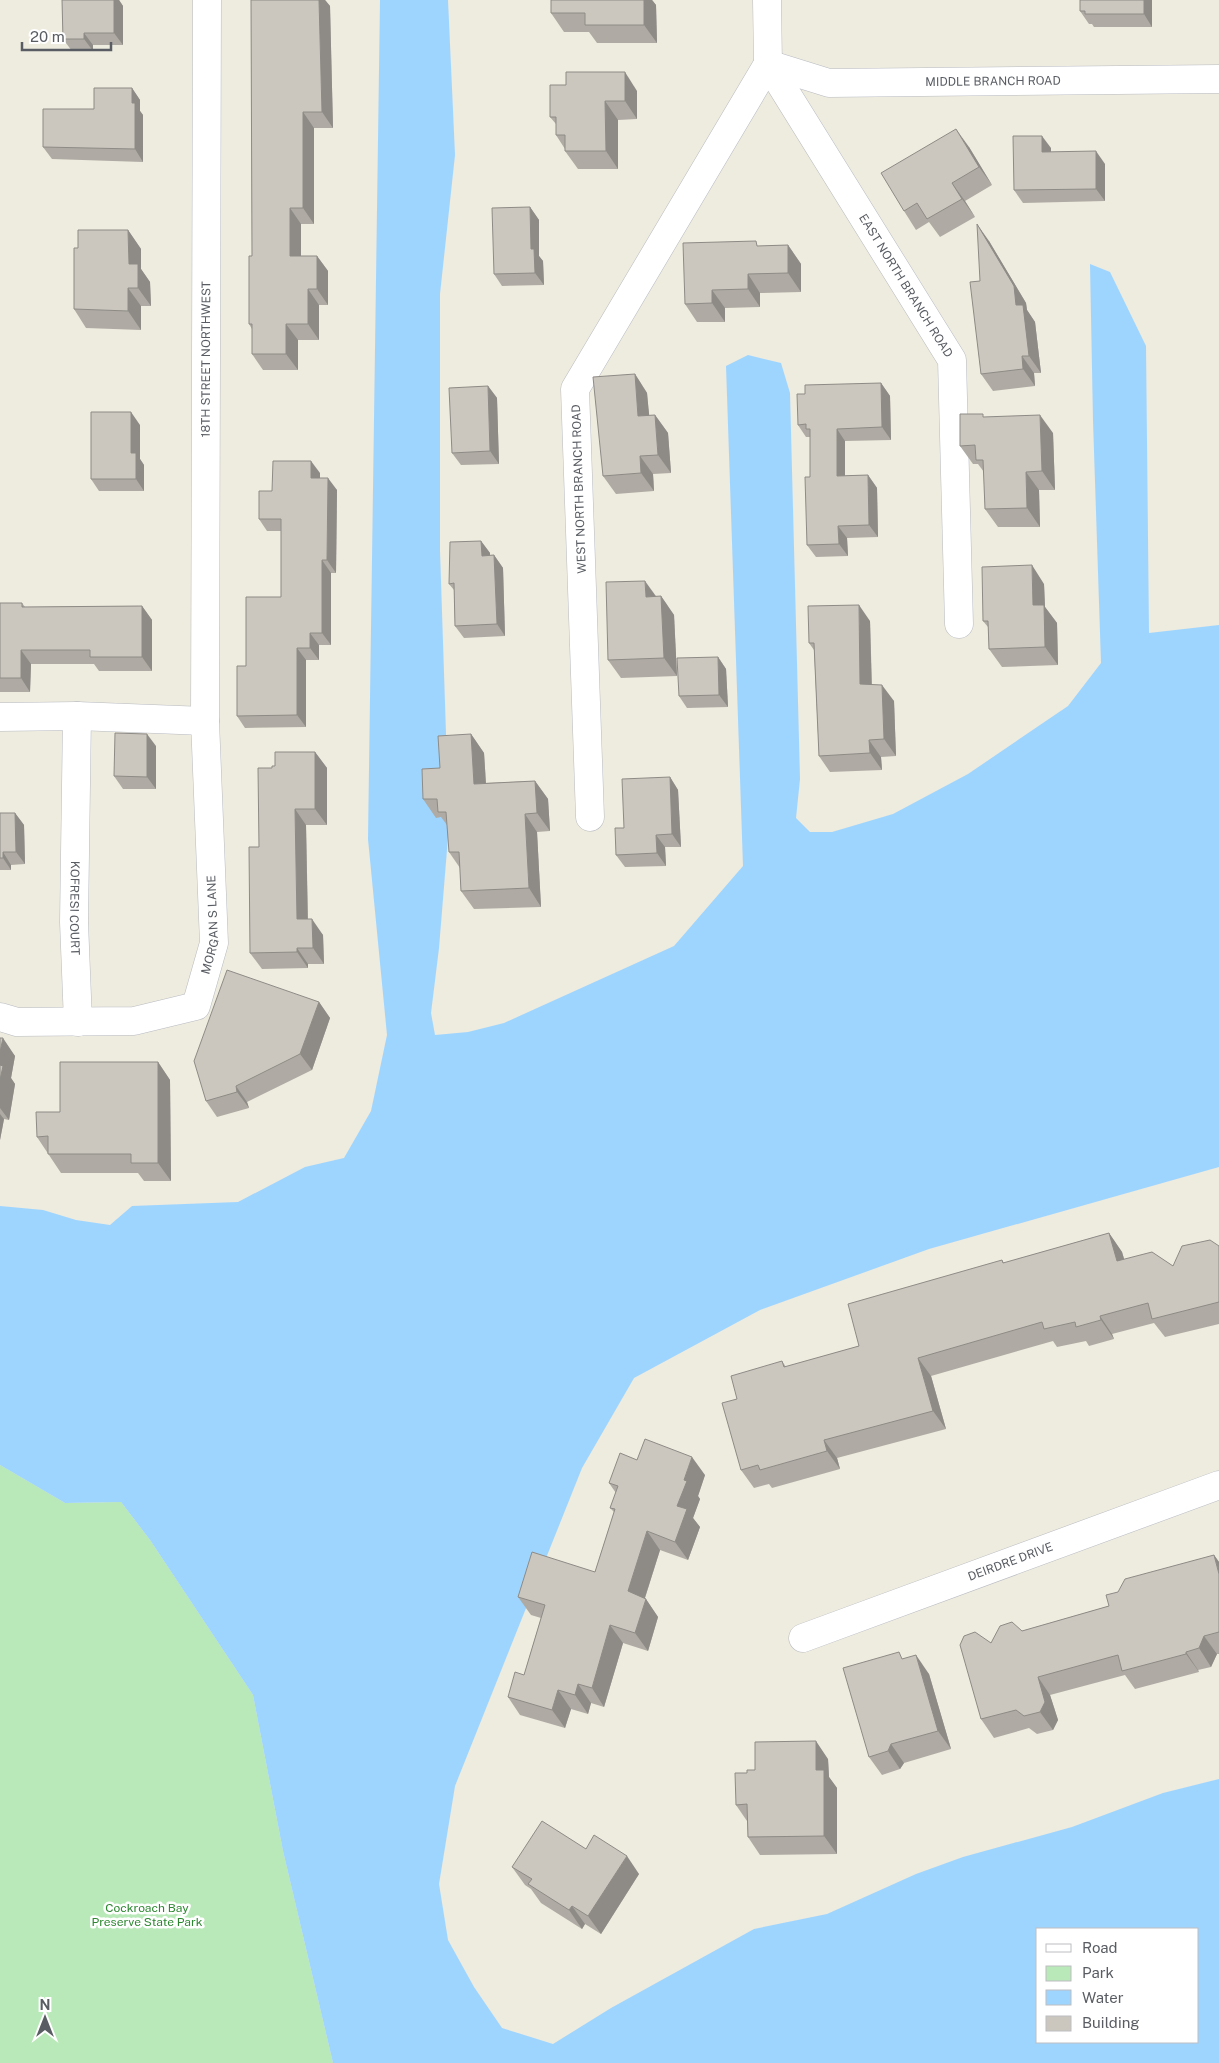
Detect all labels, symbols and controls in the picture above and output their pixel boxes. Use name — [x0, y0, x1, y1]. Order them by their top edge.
scale bar — [22, 20, 111, 52]
text: 20 m — [30, 28, 65, 45]
street label: MIDDLE BRANCH ROAD — [925, 74, 1061, 89]
street label: EAST NORTH BRANCH ROAD — [856, 211, 956, 360]
street label: 18TH STREET NORTHWEST — [199, 281, 213, 437]
street label: WEST NORTH BRANCH ROAD — [569, 404, 589, 574]
street label: KOFRESI COURT — [67, 861, 82, 956]
street label: MORGAN S LANE — [198, 875, 222, 976]
street label: DEIRDRE DRIVE — [966, 1540, 1055, 1584]
park label: Cockroach Bay Preserve State Park — [92, 1901, 203, 1929]
legend — [1036, 1928, 1199, 2043]
text: Road — [1082, 1939, 1118, 1956]
text: Park — [1082, 1964, 1114, 1981]
text: Water — [1082, 1989, 1124, 2006]
north arrow — [20, 1993, 70, 2043]
text: N — [40, 1997, 50, 2013]
text: Building — [1082, 2014, 1140, 2031]

